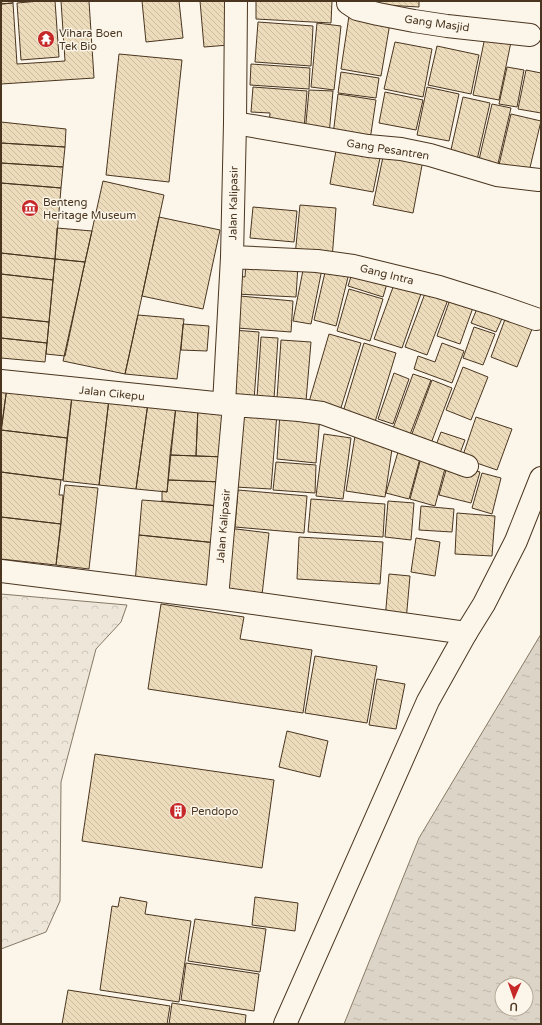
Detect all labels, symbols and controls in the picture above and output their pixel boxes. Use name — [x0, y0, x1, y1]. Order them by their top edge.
street label: Gang Masjid — [404, 12, 470, 35]
place label: Vihara Boen Tek Bio — [59, 27, 123, 53]
temple icon: Vihara Boen Tek Bio — [36, 29, 56, 49]
street label: Gang Pesantren — [346, 137, 430, 162]
street label: Jalan Kalipasir — [226, 165, 241, 240]
place label: Benteng Heritage Museum — [43, 196, 136, 222]
museum icon: Benteng Heritage Museum — [20, 198, 40, 218]
street label: Gang Intra — [359, 262, 415, 287]
street label: Jalan Cikepu — [78, 384, 145, 403]
street label: Jalan Kalipasir — [214, 488, 233, 564]
building icon: Pendopo — [168, 801, 188, 821]
place label: Pendopo — [191, 805, 239, 818]
north arrow — [494, 977, 534, 1017]
text: U — [509, 1000, 518, 1013]

